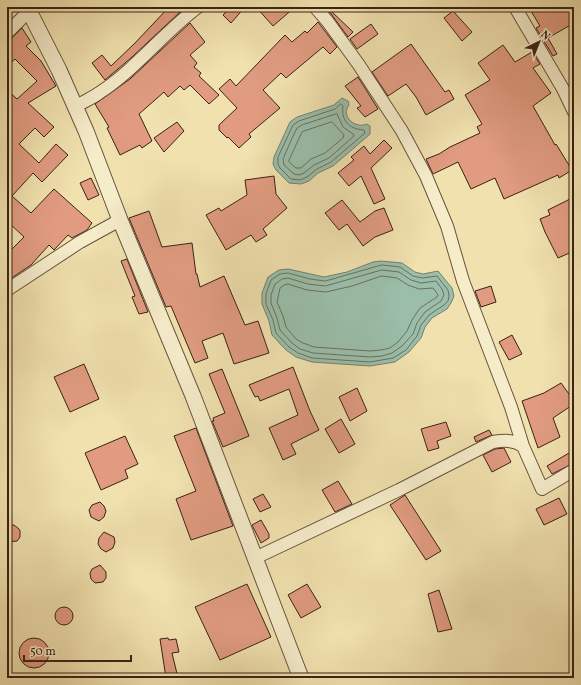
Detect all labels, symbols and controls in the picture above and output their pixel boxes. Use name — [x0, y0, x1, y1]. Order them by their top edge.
north arrow — [519, 22, 559, 62]
text: N — [537, 28, 553, 44]
scale bar — [24, 637, 131, 663]
text: 50 m — [30, 644, 56, 660]

